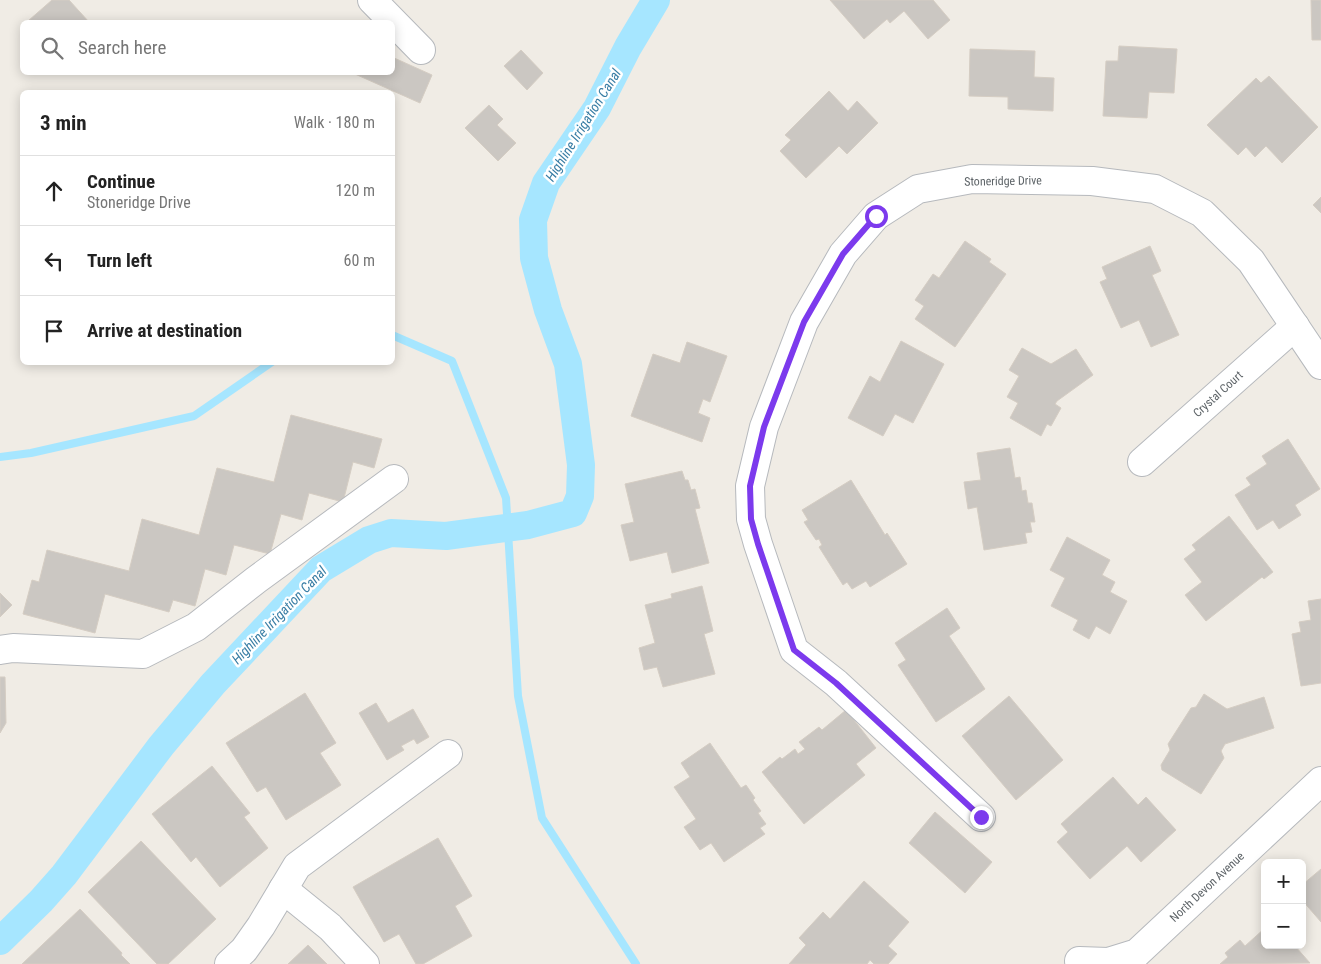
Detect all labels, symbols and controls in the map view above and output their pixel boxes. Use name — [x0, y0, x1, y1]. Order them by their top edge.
search box — [20, 20, 395, 75]
icon: search — [38, 34, 66, 62]
text: Search here — [78, 36, 166, 59]
water label: Highline Irrigation Canal — [542, 65, 624, 184]
text: 3 min — [40, 111, 87, 135]
text: Walk · 180 m — [294, 113, 375, 132]
text: Continue — [87, 170, 155, 193]
street label: Stoneridge Drive — [964, 173, 1042, 189]
icon: ahead — [40, 177, 68, 205]
text: 120 m — [336, 181, 375, 200]
text: Stoneridge Drive — [87, 193, 191, 212]
route start — [865, 205, 888, 228]
icon: left — [40, 247, 68, 275]
text: Turn left — [87, 249, 152, 272]
text: 60 m — [343, 251, 375, 270]
icon: arrive — [40, 317, 68, 345]
text: Arrive at destination — [87, 319, 242, 342]
street label: Crystal Court — [1190, 368, 1246, 420]
water label: Highline Irrigation Canal — [228, 562, 330, 667]
route end — [970, 806, 993, 829]
street label: North Devon Avenue — [1167, 849, 1247, 925]
map controls — [1261, 859, 1306, 949]
button: + — [1261, 859, 1306, 904]
button: − — [1261, 904, 1306, 949]

